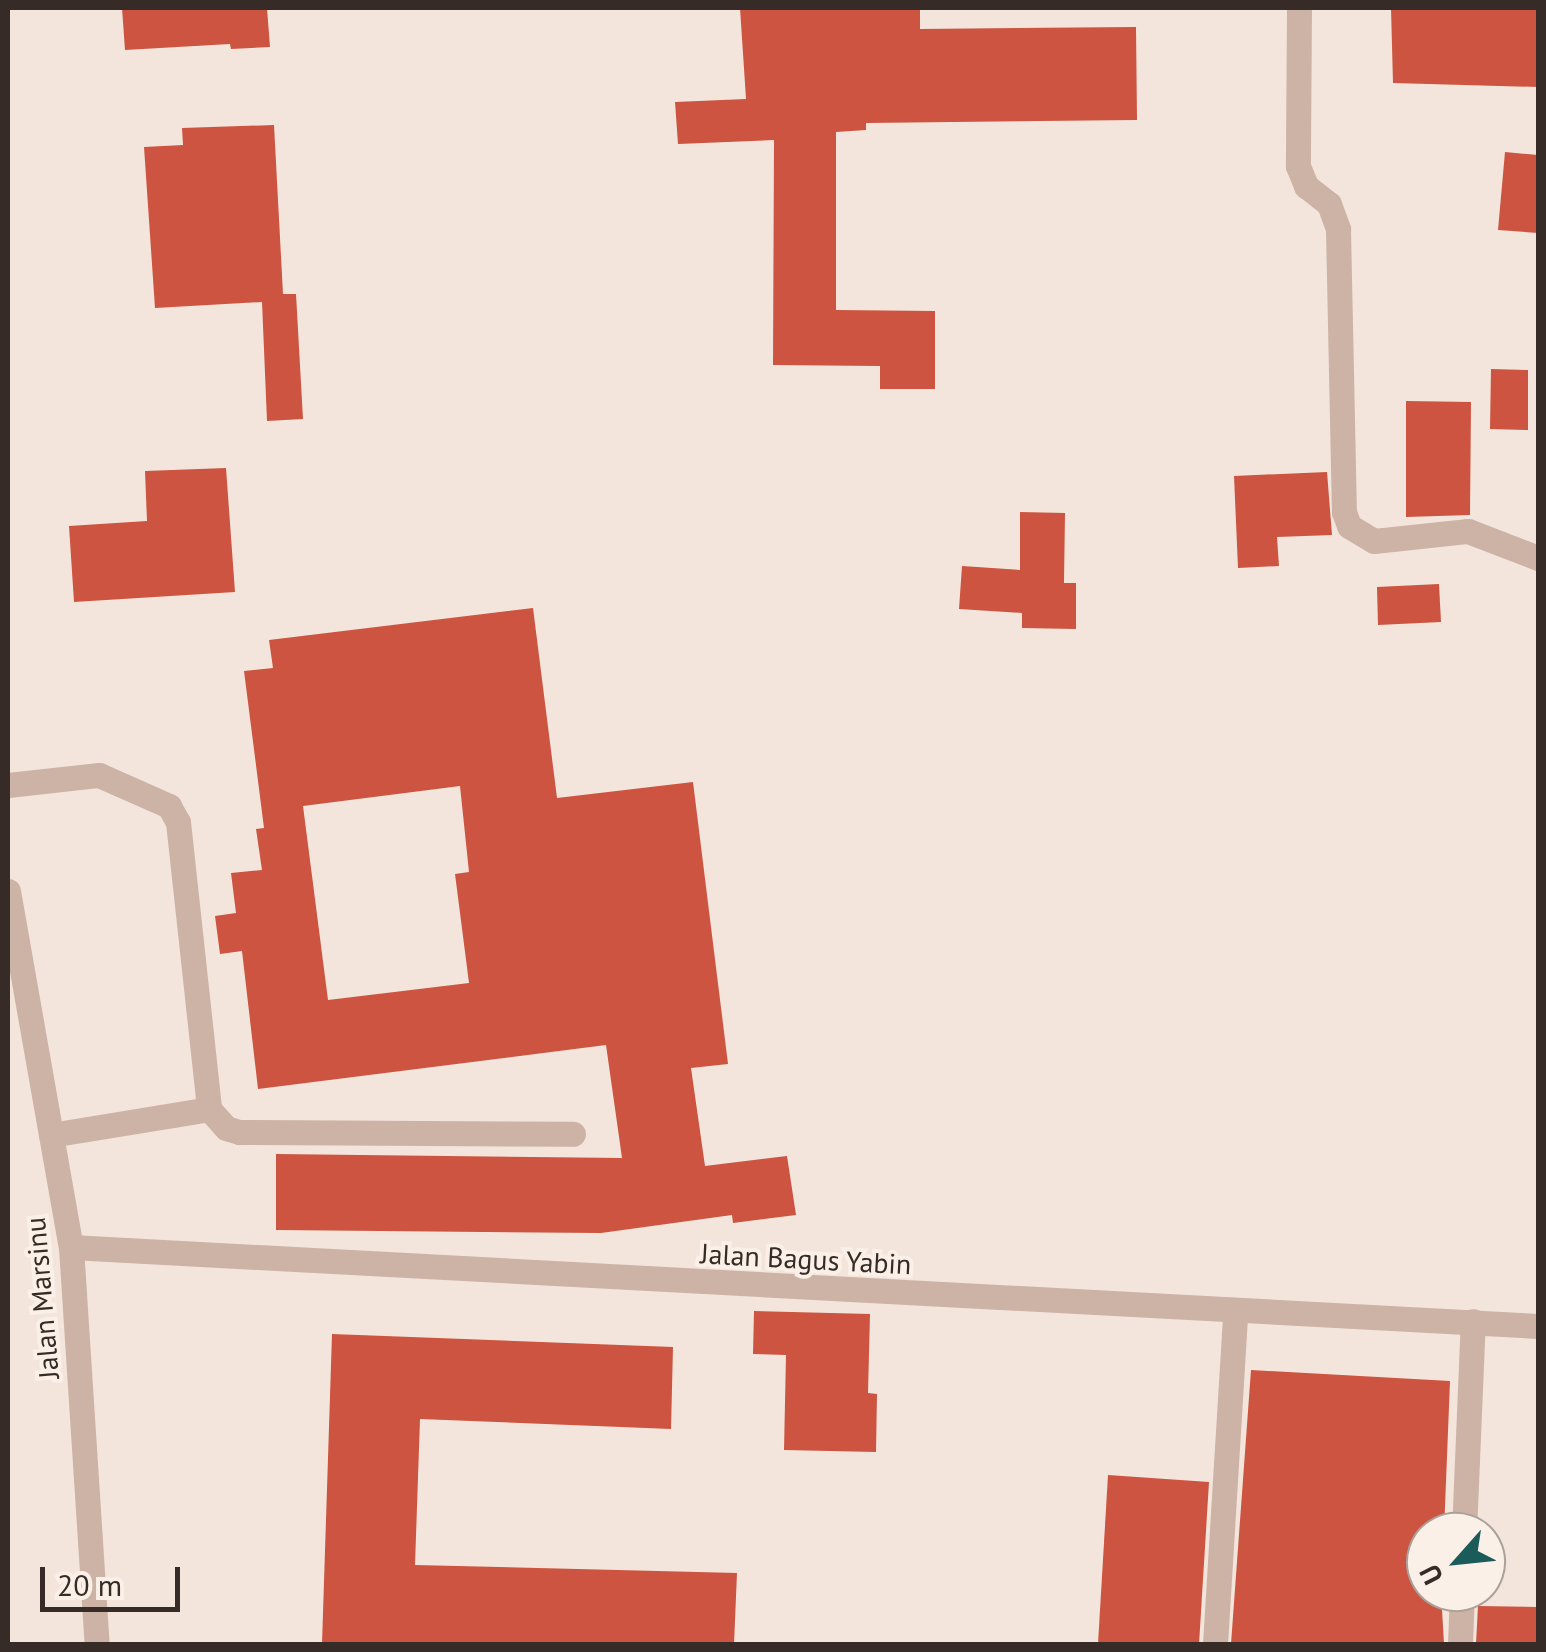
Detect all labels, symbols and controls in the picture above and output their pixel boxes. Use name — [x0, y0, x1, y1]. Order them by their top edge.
street label: Jalan Marsinu — [18, 1216, 66, 1380]
street label: Jalan Bagus Yabin — [699, 1237, 913, 1281]
north arrow — [1406, 1512, 1506, 1612]
scale bar — [45, 1547, 185, 1609]
text: U — [1410, 1559, 1451, 1591]
text: 20 m — [57, 1565, 122, 1604]

